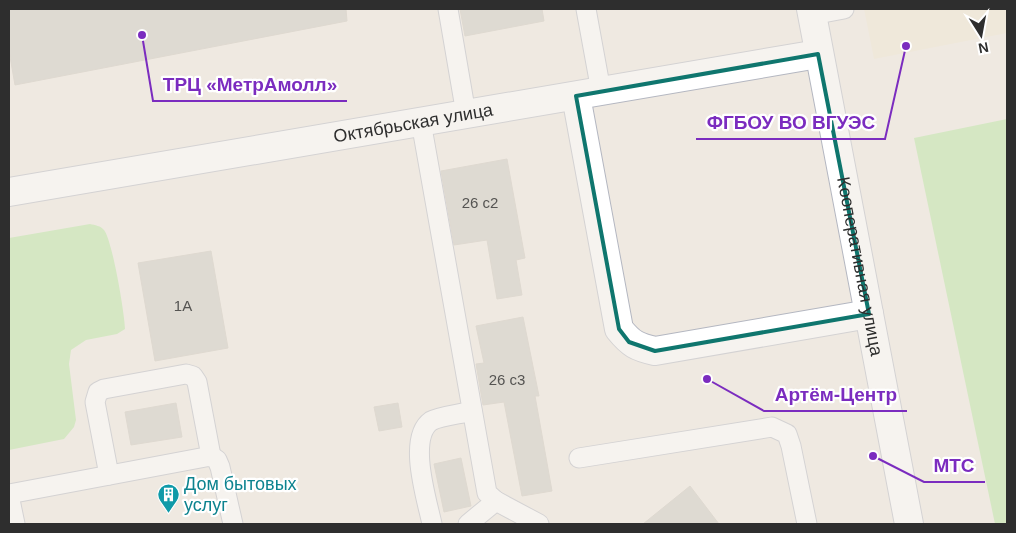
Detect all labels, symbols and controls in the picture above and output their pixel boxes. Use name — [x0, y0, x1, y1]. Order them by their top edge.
north arrow — [956, 10, 1006, 60]
text: N — [977, 39, 990, 57]
callout: ТРЦ «МетрАмолл» — [153, 67, 347, 101]
text: ТРЦ «МетрАмолл» — [163, 74, 337, 95]
street label: Октябрьская улица — [332, 99, 495, 146]
callout: ФГБОУ ВО ВГУЭС — [696, 105, 885, 139]
text: ФГБОУ ВО ВГУЭС — [707, 112, 876, 133]
street label: Кооперативная улица — [833, 175, 887, 359]
house number: 26 с2 — [462, 194, 498, 211]
house number: 1А — [174, 297, 192, 314]
house number: 26 с3 — [489, 371, 525, 388]
callout: Артём-Центр — [764, 377, 907, 411]
text: Артём-Центр — [775, 384, 897, 405]
callout: МТС — [924, 448, 985, 482]
text: МТС — [933, 455, 975, 476]
place label: Дом бытовых услуг — [184, 474, 297, 515]
building icon: Дом бытовых услуг — [156, 482, 180, 513]

